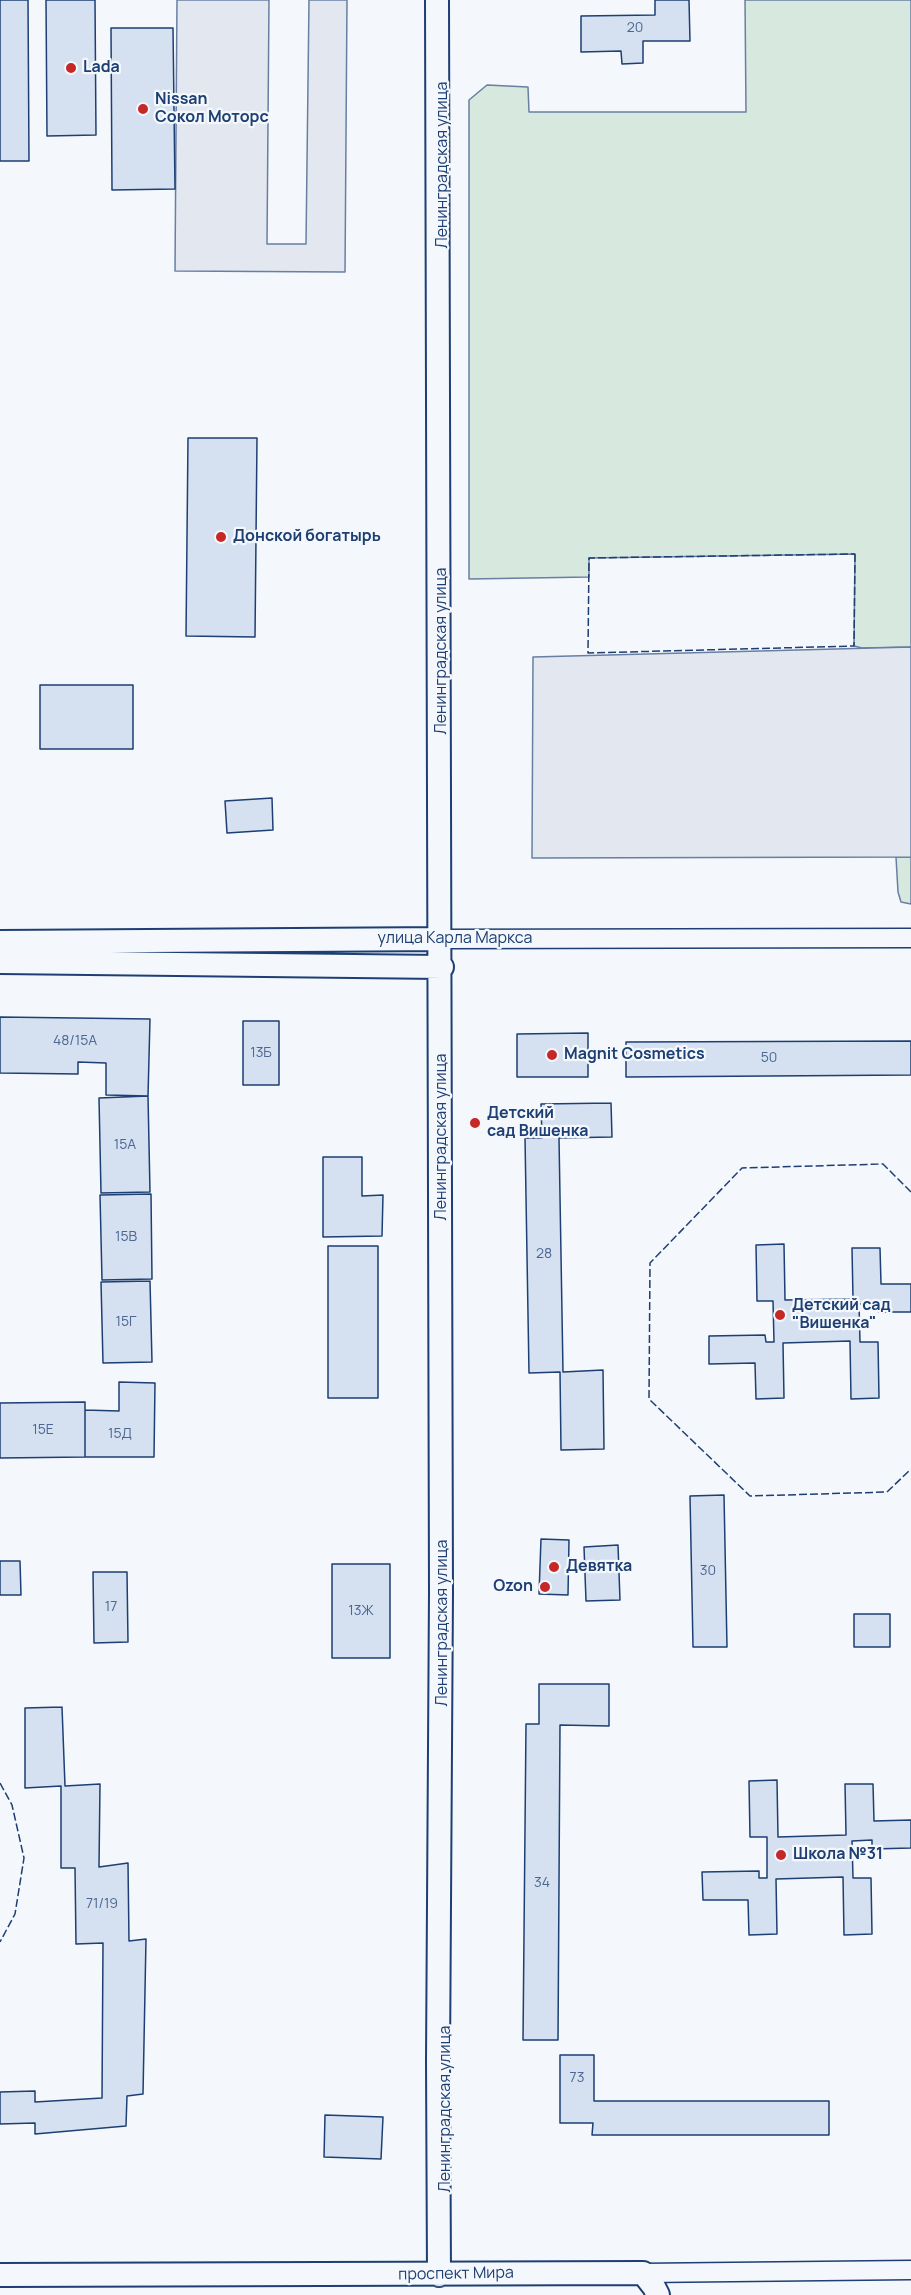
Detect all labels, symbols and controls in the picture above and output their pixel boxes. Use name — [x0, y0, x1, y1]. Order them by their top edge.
house number: 20 — [627, 20, 643, 36]
place label: Lada — [83, 58, 120, 78]
marker: Lada — [64, 61, 78, 75]
street label: Ленинградская улица — [433, 82, 453, 248]
place label: Nissan Сокол Моторс — [155, 90, 269, 128]
marker: Nissan Сокол Моторс — [136, 102, 150, 116]
place label: Донской богатырь — [233, 527, 381, 547]
marker: Донской богатырь — [214, 530, 228, 544]
street label: Ленинградская улица — [432, 568, 452, 734]
street label: улица Карла Маркса — [378, 929, 532, 949]
house number: 48/15А — [53, 1033, 97, 1049]
house number: 13Б — [250, 1045, 272, 1061]
place label: Magnit Cosmetics — [564, 1045, 705, 1065]
marker: Magnit Cosmetics — [545, 1048, 559, 1062]
house number: 50 — [761, 1050, 777, 1066]
street label: Ленинградская улица — [432, 1054, 452, 1220]
place label: Детский сад Вишенка — [487, 1104, 589, 1142]
marker: Детский сад Вишенка — [468, 1116, 482, 1130]
house number: 15А — [114, 1137, 136, 1153]
house number: 15В — [115, 1229, 137, 1245]
house number: 28 — [536, 1246, 552, 1262]
place label: Детский сад "Вишенка" — [792, 1296, 891, 1334]
marker: Детский сад "Вишенка" — [773, 1308, 787, 1322]
house number: 15Г — [116, 1314, 136, 1330]
house number: 15Е — [32, 1422, 54, 1438]
house number: 15Д — [108, 1426, 132, 1442]
street label: Ленинградская улица — [433, 1540, 453, 1706]
place label: Девятка — [566, 1557, 632, 1577]
marker: Девятка — [547, 1560, 561, 1574]
house number: 30 — [700, 1563, 716, 1579]
place label: Ozon — [493, 1577, 533, 1597]
marker: Ozon — [538, 1580, 552, 1594]
house number: 17 — [105, 1599, 117, 1615]
house number: 13Ж — [348, 1603, 374, 1619]
place label: Школа №31 — [793, 1845, 883, 1865]
marker: Школа №31 — [774, 1848, 788, 1862]
house number: 34 — [534, 1875, 550, 1891]
house number: 71/19 — [86, 1896, 118, 1912]
street label: Ленинградская улица — [436, 2026, 456, 2192]
house number: 73 — [570, 2070, 584, 2086]
street label: проспект Мира — [398, 2263, 514, 2285]

